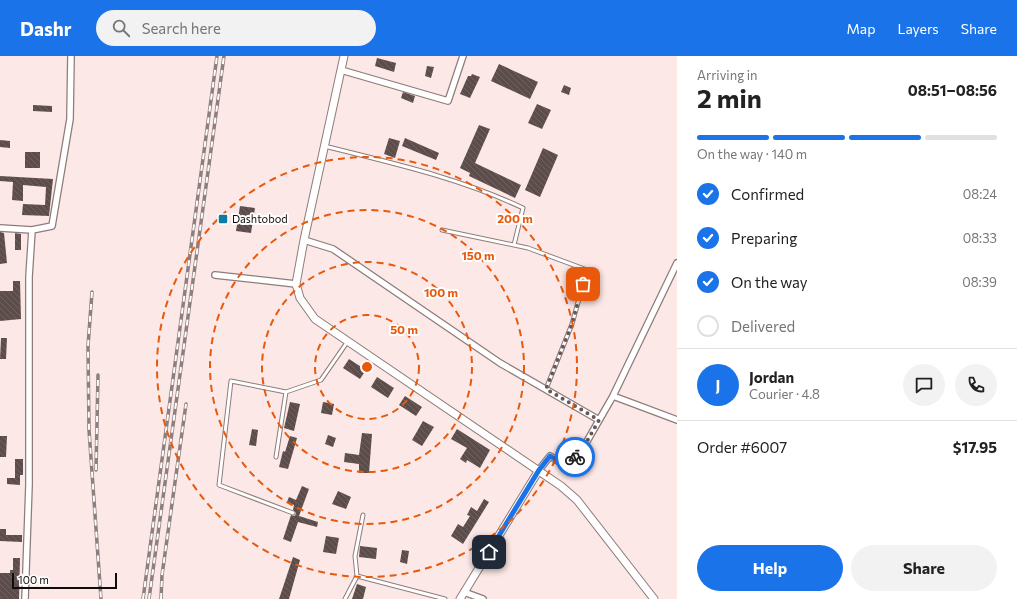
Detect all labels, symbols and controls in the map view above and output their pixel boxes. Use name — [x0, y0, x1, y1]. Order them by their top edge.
search box — [96, 10, 376, 46]
text: Dashr — [20, 17, 72, 40]
icon: search — [110, 17, 132, 39]
text: Search here — [142, 19, 221, 37]
text: Map — [847, 20, 875, 37]
text: Layers — [897, 20, 939, 37]
text: Share — [961, 20, 997, 37]
text: Arriving in — [697, 67, 757, 83]
text: 08:51–08:56 — [908, 81, 997, 99]
text: 2 min — [697, 82, 762, 113]
text: On the way · 140 m — [697, 146, 807, 162]
icon: check — [697, 183, 719, 205]
text: Confirmed — [731, 185, 804, 203]
text: 08:24 — [963, 186, 997, 202]
text: 200 m — [497, 211, 533, 225]
place label: Dashtobod — [232, 212, 288, 225]
marker: Dashtobod — [217, 213, 229, 225]
icon: check — [697, 227, 719, 249]
text: Preparing — [731, 229, 797, 247]
text: 08:33 — [963, 230, 997, 246]
text: 150 m — [461, 248, 495, 262]
pin — [566, 267, 600, 301]
icon: check — [697, 271, 719, 293]
icon: bag — [572, 273, 594, 295]
text: On the way — [731, 273, 808, 291]
text: 08:39 — [962, 274, 997, 290]
text: 100 m — [424, 285, 458, 299]
text: Delivered — [731, 317, 795, 335]
text: 50 m — [390, 322, 418, 336]
centre of rings — [360, 360, 374, 374]
button: chat — [903, 364, 945, 406]
button: phone — [955, 364, 997, 406]
text: Jordan — [749, 368, 794, 386]
text: J — [716, 376, 720, 394]
text: Courier · 4.8 — [749, 386, 820, 402]
courier — [555, 437, 595, 477]
text: Order #6007 — [697, 438, 787, 456]
text: $17.95 — [953, 438, 997, 456]
icon: bike — [564, 446, 586, 468]
pin — [472, 535, 506, 569]
icon: home — [478, 541, 500, 563]
button: Help — [697, 545, 843, 591]
button: Share — [851, 545, 997, 591]
scale bar — [12, 571, 117, 590]
text: 100 m — [18, 573, 49, 586]

